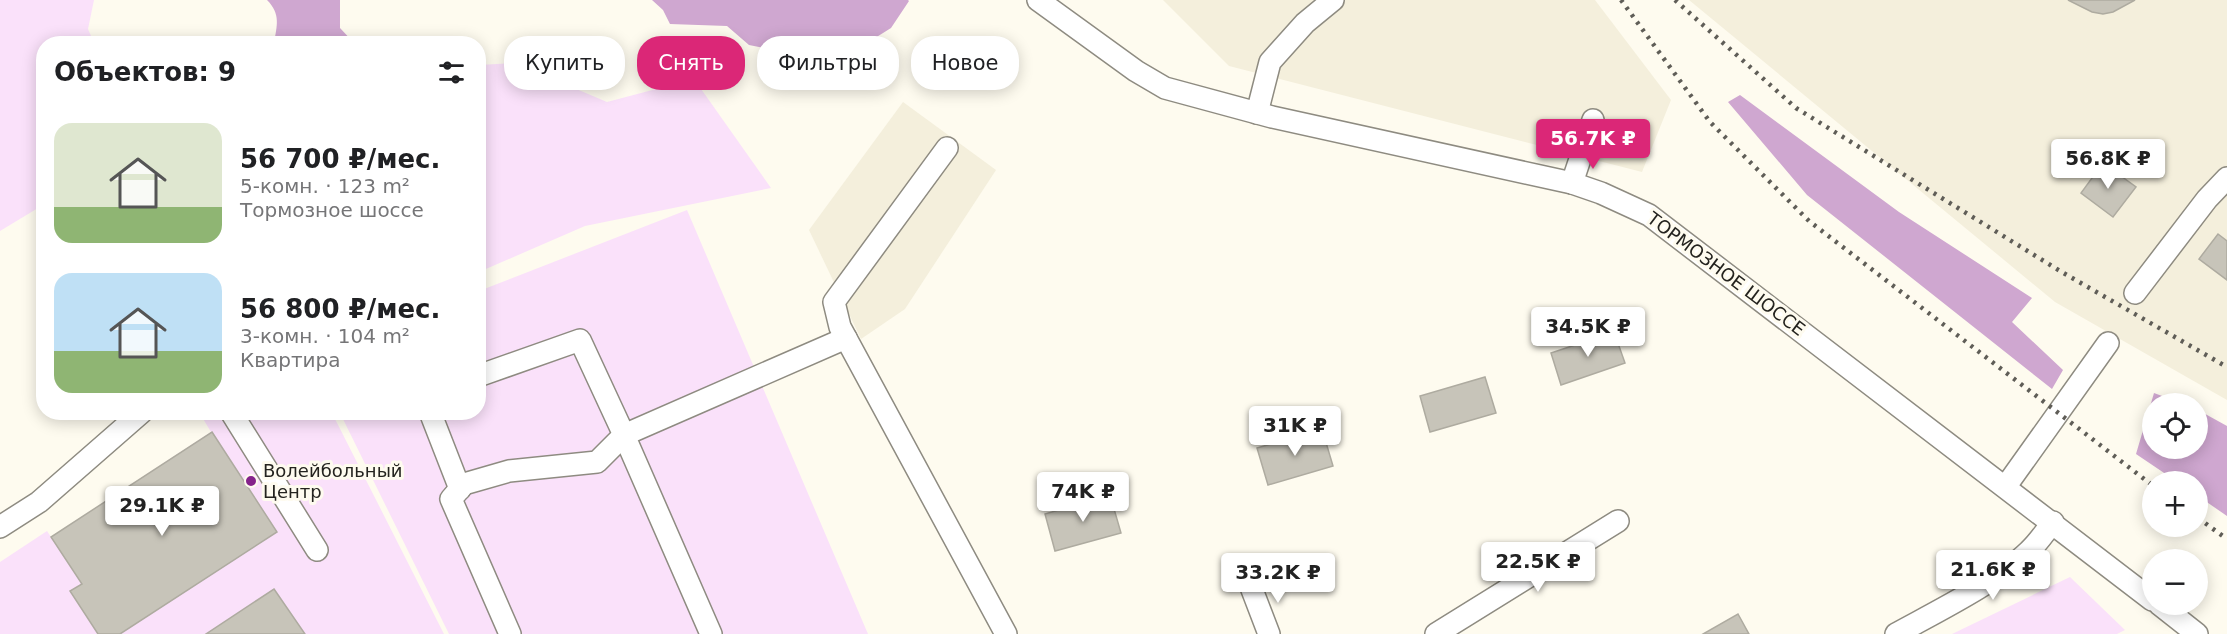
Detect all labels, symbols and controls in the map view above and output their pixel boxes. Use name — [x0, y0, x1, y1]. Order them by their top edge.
chip: Купить — [504, 36, 625, 90]
chip: Снять — [637, 36, 745, 90]
chip: Фильтры — [757, 36, 899, 90]
chip: Новое — [911, 36, 1019, 90]
icon: filters — [435, 56, 468, 89]
text: Объектов: 9 — [54, 57, 236, 87]
pin: 56.7K ₽ — [1538, 119, 1648, 170]
text: 56.7K ₽ — [1550, 126, 1636, 150]
pin: 56.8K ₽ — [2053, 139, 2163, 190]
text: 56 700 ₽/мес. — [240, 144, 440, 174]
text: 56.8K ₽ — [2065, 146, 2151, 170]
icon: home — [102, 147, 174, 219]
text: 5-комн. · 123 m² — [240, 174, 410, 198]
text: Тормозное шоссе — [240, 198, 424, 222]
street label: ТОРМОЗНОЕ ШОССЕ — [1643, 207, 1809, 340]
text: 56 800 ₽/мес. — [240, 294, 440, 324]
icon: home — [102, 297, 174, 369]
pin: 34.5K ₽ — [1533, 307, 1643, 358]
text: 34.5K ₽ — [1545, 314, 1631, 338]
text: 3-комн. · 104 m² — [240, 324, 410, 348]
text: Квартира — [240, 348, 341, 372]
map controls — [2142, 393, 2208, 615]
button: locate — [2142, 393, 2208, 459]
pin: 31K ₽ — [1253, 406, 1337, 457]
text: 31K ₽ — [1263, 413, 1327, 437]
place label: Волейбольный Центр — [263, 460, 403, 502]
button: + — [2142, 471, 2208, 537]
pin: 74K ₽ — [1041, 472, 1125, 523]
marker: Волейбольный Центр — [244, 474, 258, 488]
text: 74K ₽ — [1051, 479, 1115, 503]
pin: 29.1K ₽ — [107, 486, 217, 537]
text: 29.1K ₽ — [119, 493, 205, 517]
pin: 22.5K ₽ — [1483, 542, 1593, 593]
text: 22.5K ₽ — [1495, 549, 1581, 573]
button: − — [2142, 549, 2208, 615]
pin: 21.6K ₽ — [1938, 550, 2048, 601]
pin: 33.2K ₽ — [1223, 553, 1333, 604]
text: 21.6K ₽ — [1950, 557, 2036, 581]
text: 33.2K ₽ — [1235, 560, 1321, 584]

